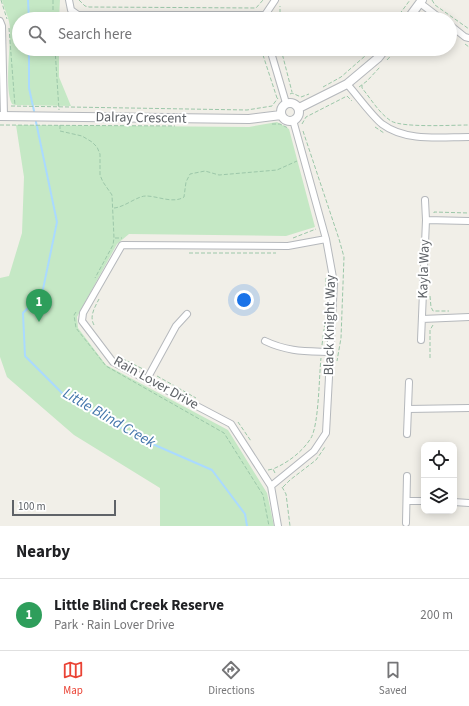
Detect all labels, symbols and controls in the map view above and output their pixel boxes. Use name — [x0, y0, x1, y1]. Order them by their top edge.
search box — [12, 12, 457, 56]
icon: search — [26, 23, 48, 45]
text: Search here — [58, 24, 132, 45]
street label: Dalray Crescent — [95, 107, 187, 129]
street label: Kayla Way — [413, 238, 435, 299]
street label: Black Knight Way — [319, 274, 341, 376]
pin: 1 — [26, 289, 52, 322]
your location — [234, 290, 254, 310]
street label: Rain Lover Drive — [110, 351, 202, 415]
water label: Little Blind Creek — [59, 383, 160, 453]
map controls — [421, 442, 457, 514]
button: locate — [421, 442, 457, 478]
button: layers — [421, 478, 457, 514]
scale bar — [12, 498, 116, 517]
text: 100 m — [18, 499, 46, 514]
text: Nearby — [16, 540, 70, 564]
text: Little Blind Creek Reserve — [54, 595, 224, 616]
text: 1 — [26, 606, 32, 624]
text: 200 m — [420, 606, 453, 624]
text: Park · Rain Lover Drive — [54, 616, 174, 634]
tab: Map — [62, 659, 84, 698]
tab: Directions — [208, 659, 255, 698]
tab: Saved — [379, 659, 407, 698]

